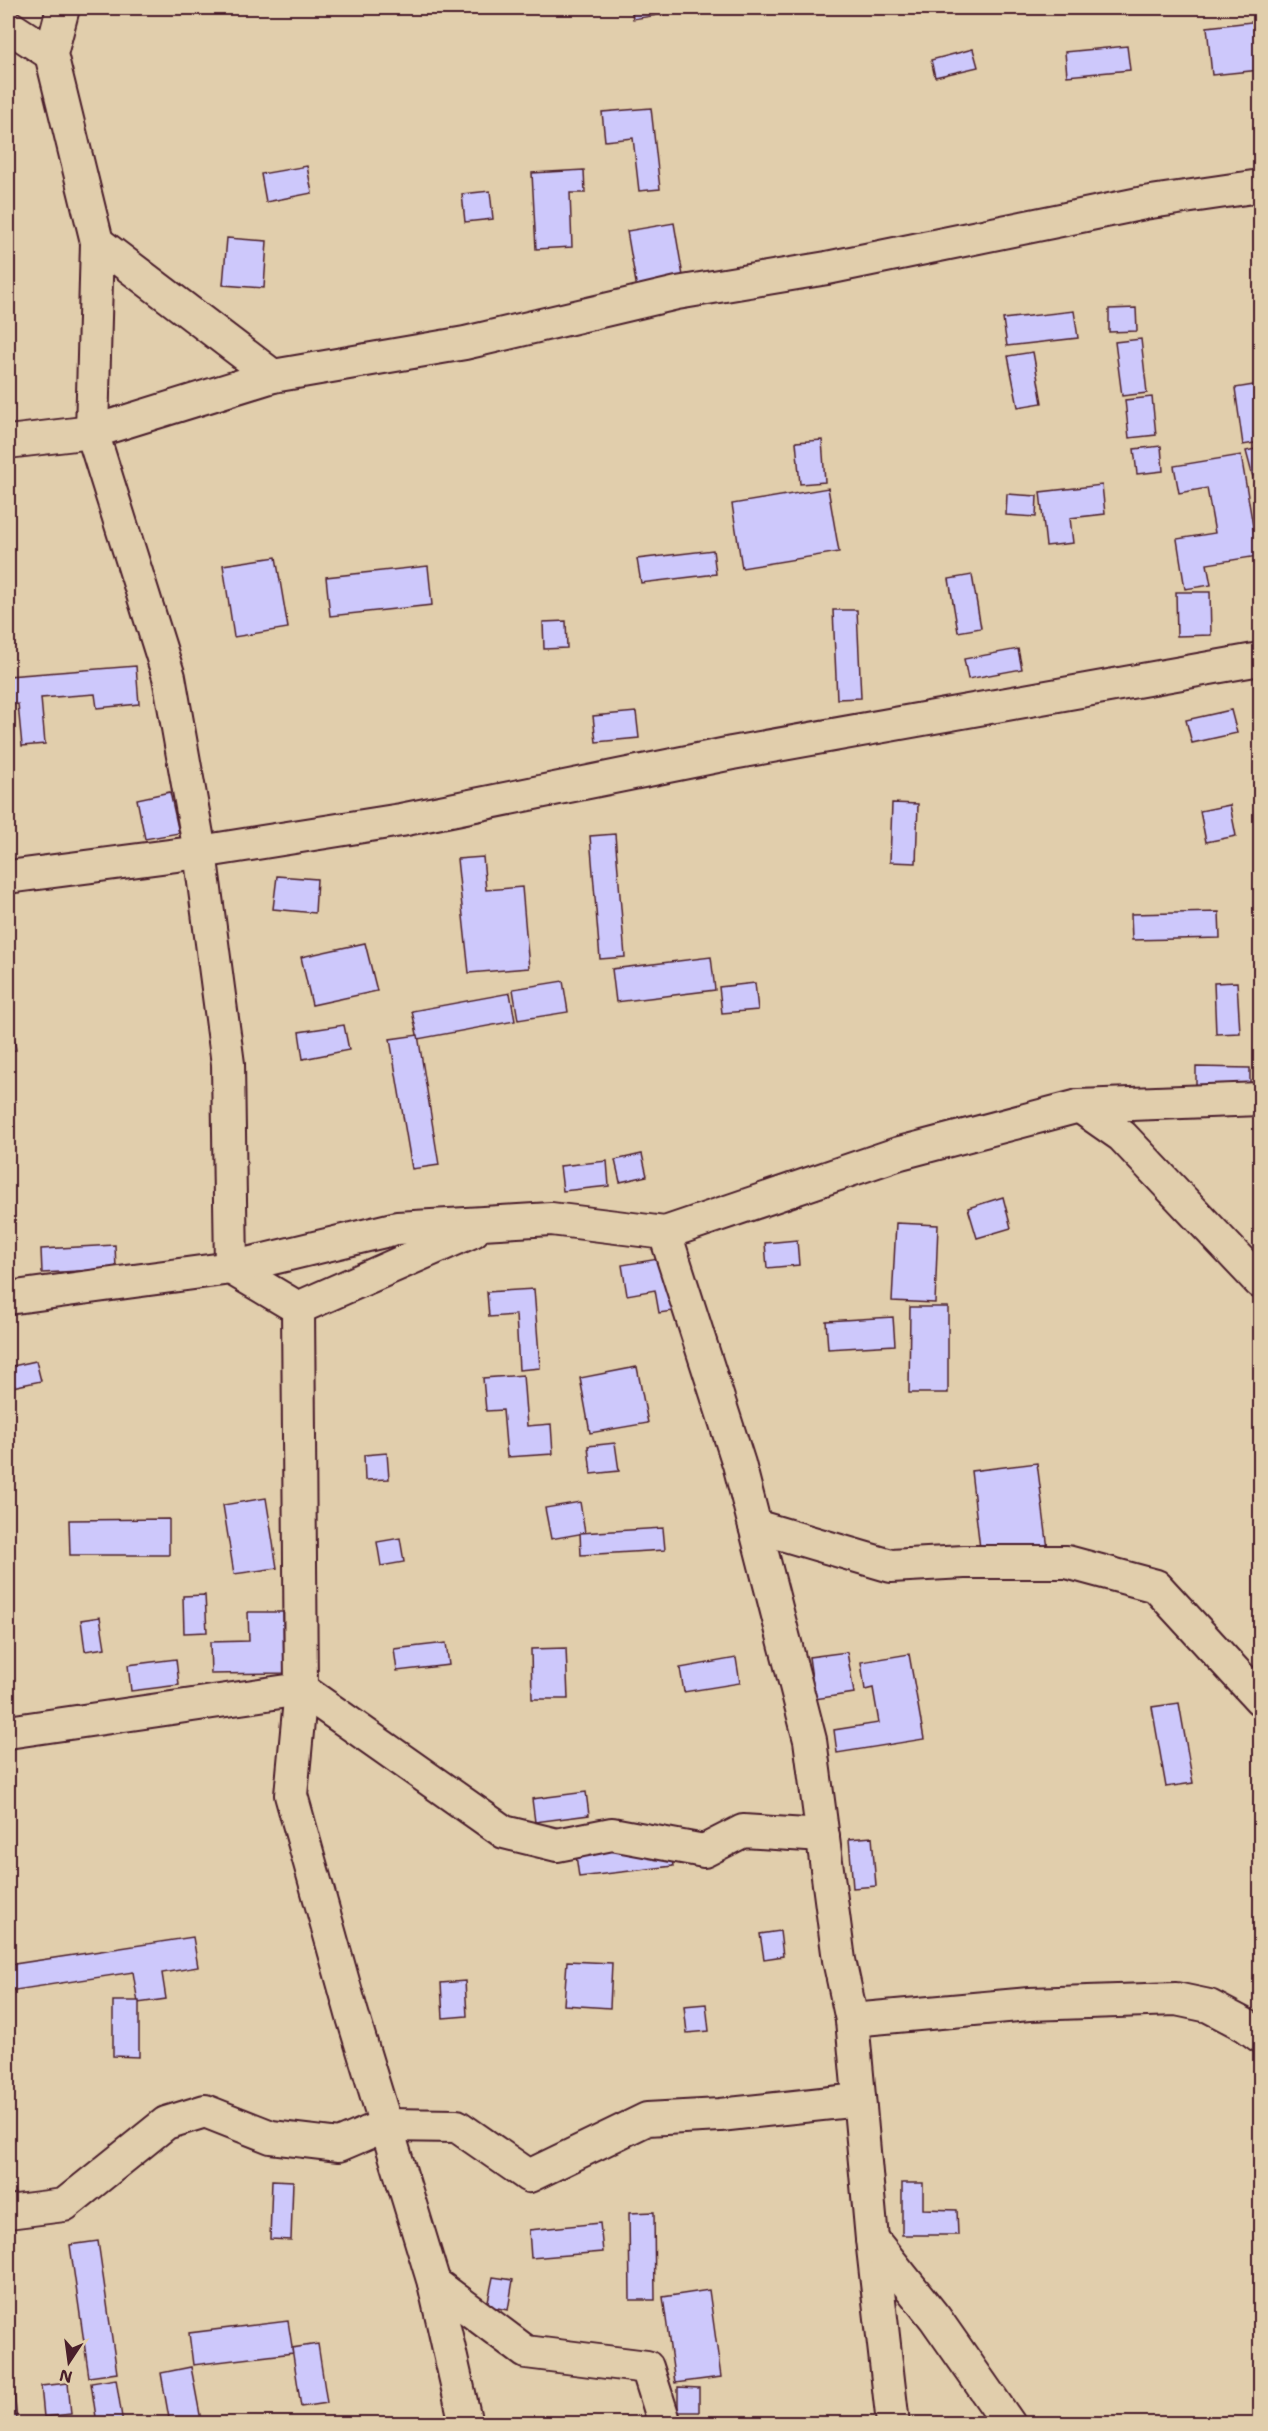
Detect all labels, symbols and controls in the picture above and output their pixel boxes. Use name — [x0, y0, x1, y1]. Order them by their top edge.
north arrow — [39, 2332, 99, 2392]
text: N — [57, 2364, 74, 2388]

